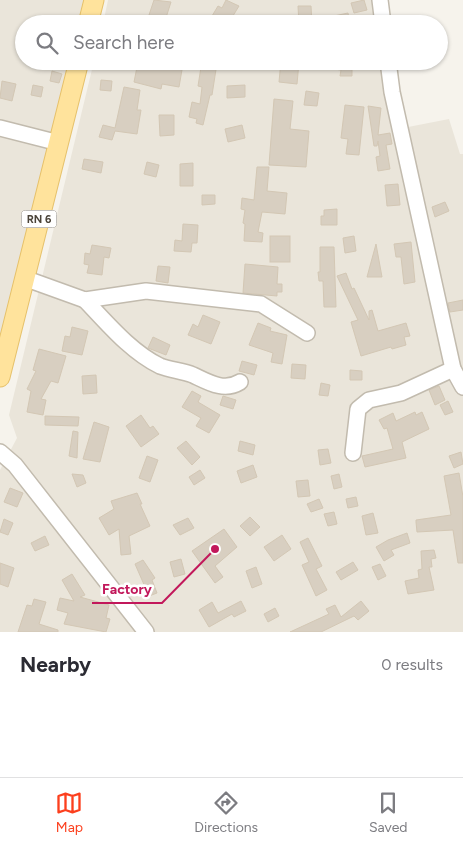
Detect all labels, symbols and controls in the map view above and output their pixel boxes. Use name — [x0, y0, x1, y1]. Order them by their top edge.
search box — [15, 15, 448, 70]
icon: search — [33, 29, 61, 57]
text: Search here — [73, 31, 175, 54]
road number: RN 6 — [22, 210, 56, 228]
callout: Factory — [92, 574, 162, 603]
text: Factory — [102, 581, 153, 598]
text: Nearby — [20, 652, 91, 677]
text: 0 results — [381, 655, 443, 674]
tab: Map — [55, 789, 83, 836]
tab: Directions — [194, 789, 258, 836]
tab: Saved — [369, 789, 408, 836]

